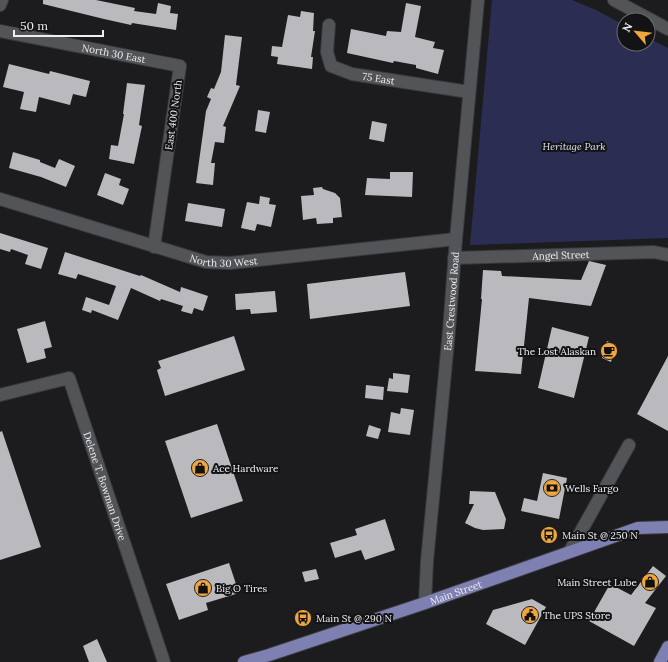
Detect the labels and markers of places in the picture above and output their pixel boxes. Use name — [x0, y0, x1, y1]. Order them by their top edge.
cafe icon: The Lost Alaskan — [599, 341, 619, 361]
place label: The Lost Alaskan — [517, 345, 596, 358]
shop icon: Ace Hardware — [190, 458, 210, 478]
place label: Ace Hardware — [212, 462, 279, 475]
bank icon: Wells Fargo — [542, 478, 562, 498]
place label: Wells Fargo — [565, 482, 619, 495]
bus stop icon: Main St @ 250 N — [539, 525, 559, 545]
place label: Main St @ 250 N — [562, 529, 638, 542]
shop icon: Main Street Lube — [640, 572, 660, 592]
place label: Main Street Lube — [557, 576, 638, 589]
shop icon: Big O Tires — [193, 578, 213, 598]
place label: Big O Tires — [216, 582, 268, 595]
public building icon: The UPS Store — [520, 605, 540, 625]
bus stop icon: Main St @ 290 N — [293, 608, 313, 628]
place label: The UPS Store — [543, 609, 611, 622]
place label: Main St @ 290 N — [316, 612, 393, 625]

